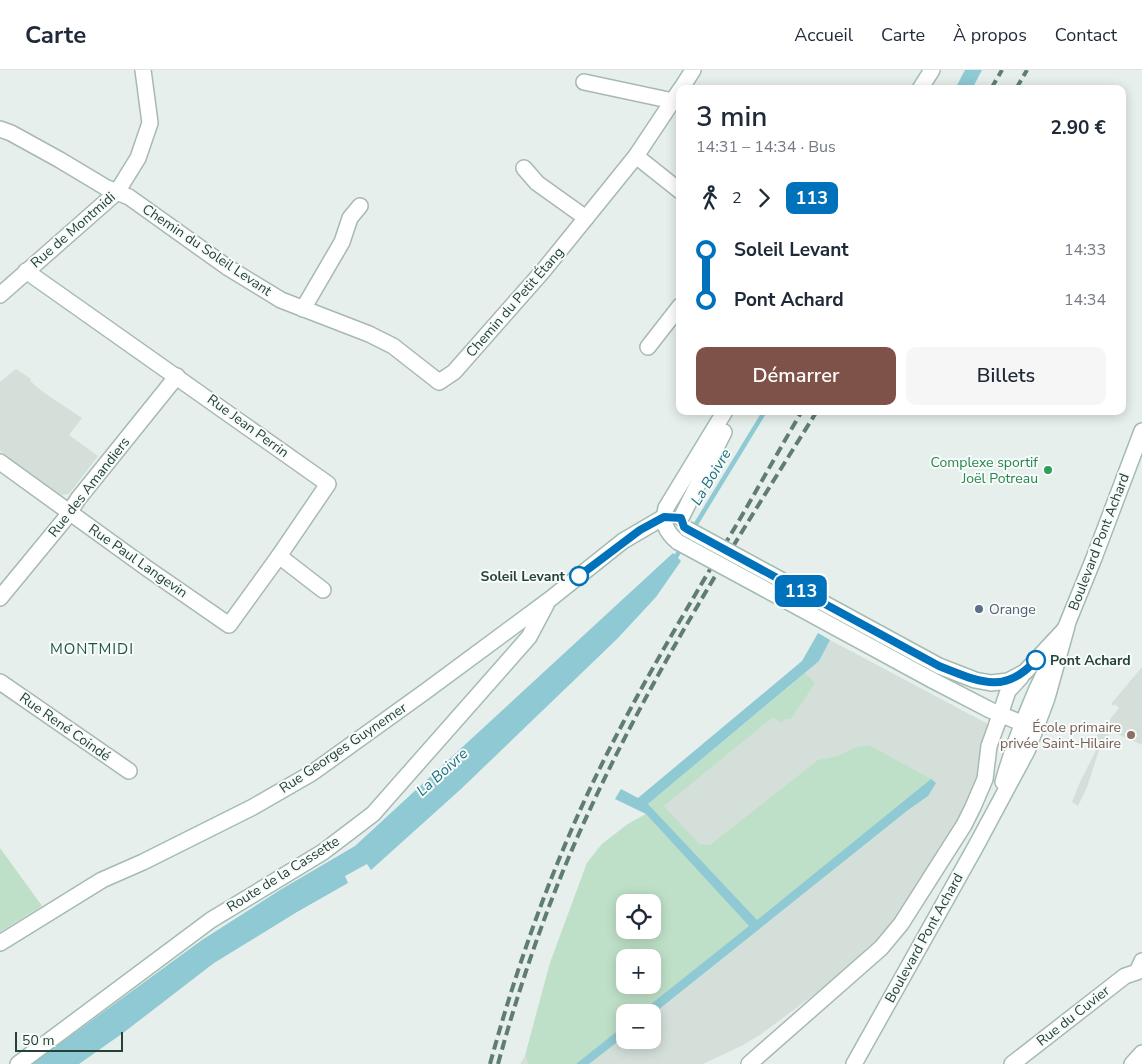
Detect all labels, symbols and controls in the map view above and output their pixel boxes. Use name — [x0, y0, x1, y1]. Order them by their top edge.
text: Carte — [25, 19, 86, 51]
text: Accueil — [794, 23, 853, 47]
text: Carte — [881, 23, 925, 47]
text: À propos — [953, 23, 1027, 47]
text: Contact — [1055, 23, 1117, 47]
text: 3 min — [696, 98, 767, 136]
text: 2.90 € — [1051, 115, 1106, 141]
text: 14:31 – 14:34 · Bus — [696, 136, 836, 158]
icon: walk — [696, 184, 724, 212]
icon: forward — [750, 184, 778, 212]
text: 113 — [796, 186, 828, 210]
text: 2 — [732, 187, 742, 209]
street label: Rue de Montmidi — [26, 188, 120, 272]
street label: Chemin du Soleil Levant — [139, 200, 276, 301]
text: Soleil Levant — [734, 237, 849, 263]
text: 14:33 — [1064, 239, 1106, 261]
street label: Chemin du Petit Étang — [462, 243, 568, 361]
text: Pont Achard — [734, 287, 844, 313]
text: 14:34 — [1064, 289, 1106, 311]
button: Démarrer — [696, 347, 896, 405]
button: Billets — [906, 347, 1106, 405]
street label: Rue Jean Perrin — [203, 390, 293, 462]
street label: Rue des Amandiers — [44, 433, 134, 541]
water label: La Boivre — [686, 445, 736, 509]
place label: Complexe sportif Joël Potreau — [931, 453, 1038, 488]
marker: Complexe sportif Joël Potreau — [1042, 464, 1054, 476]
street label: Boulevard Pont Achard — [1064, 471, 1134, 613]
street label: Rue Paul Langevin — [85, 520, 191, 602]
marker: Soleil Levant — [569, 566, 589, 586]
place label: Soleil Levant — [481, 567, 566, 586]
line badge: 113 — [772, 575, 830, 607]
text: 113 — [785, 579, 817, 603]
place label: Orange — [989, 600, 1036, 619]
marker: Orange — [973, 603, 985, 615]
district label: MONTMIDI — [50, 639, 134, 659]
marker: Pont Achard — [1026, 650, 1046, 670]
place label: Pont Achard — [1050, 651, 1131, 670]
street label: Rue René Coindé — [16, 688, 114, 766]
street label: Rue Georges Guynemer — [276, 698, 410, 798]
place label: École primaire privée Saint-Hilaire — [1000, 718, 1121, 753]
marker: École primaire privée Saint-Hilaire — [1125, 729, 1137, 741]
water label: La Boivre — [412, 744, 472, 800]
street label: Route de la Cassette — [223, 832, 343, 916]
street label: Boulevard Pont Achard — [880, 870, 968, 1006]
map controls — [616, 894, 661, 1049]
button: locate — [616, 894, 661, 939]
button: + — [616, 949, 661, 994]
street label: Rue du Cuvier — [1033, 981, 1113, 1051]
button: − — [616, 1004, 661, 1049]
scale bar — [15, 1029, 122, 1052]
text: 50 m — [22, 1031, 54, 1050]

